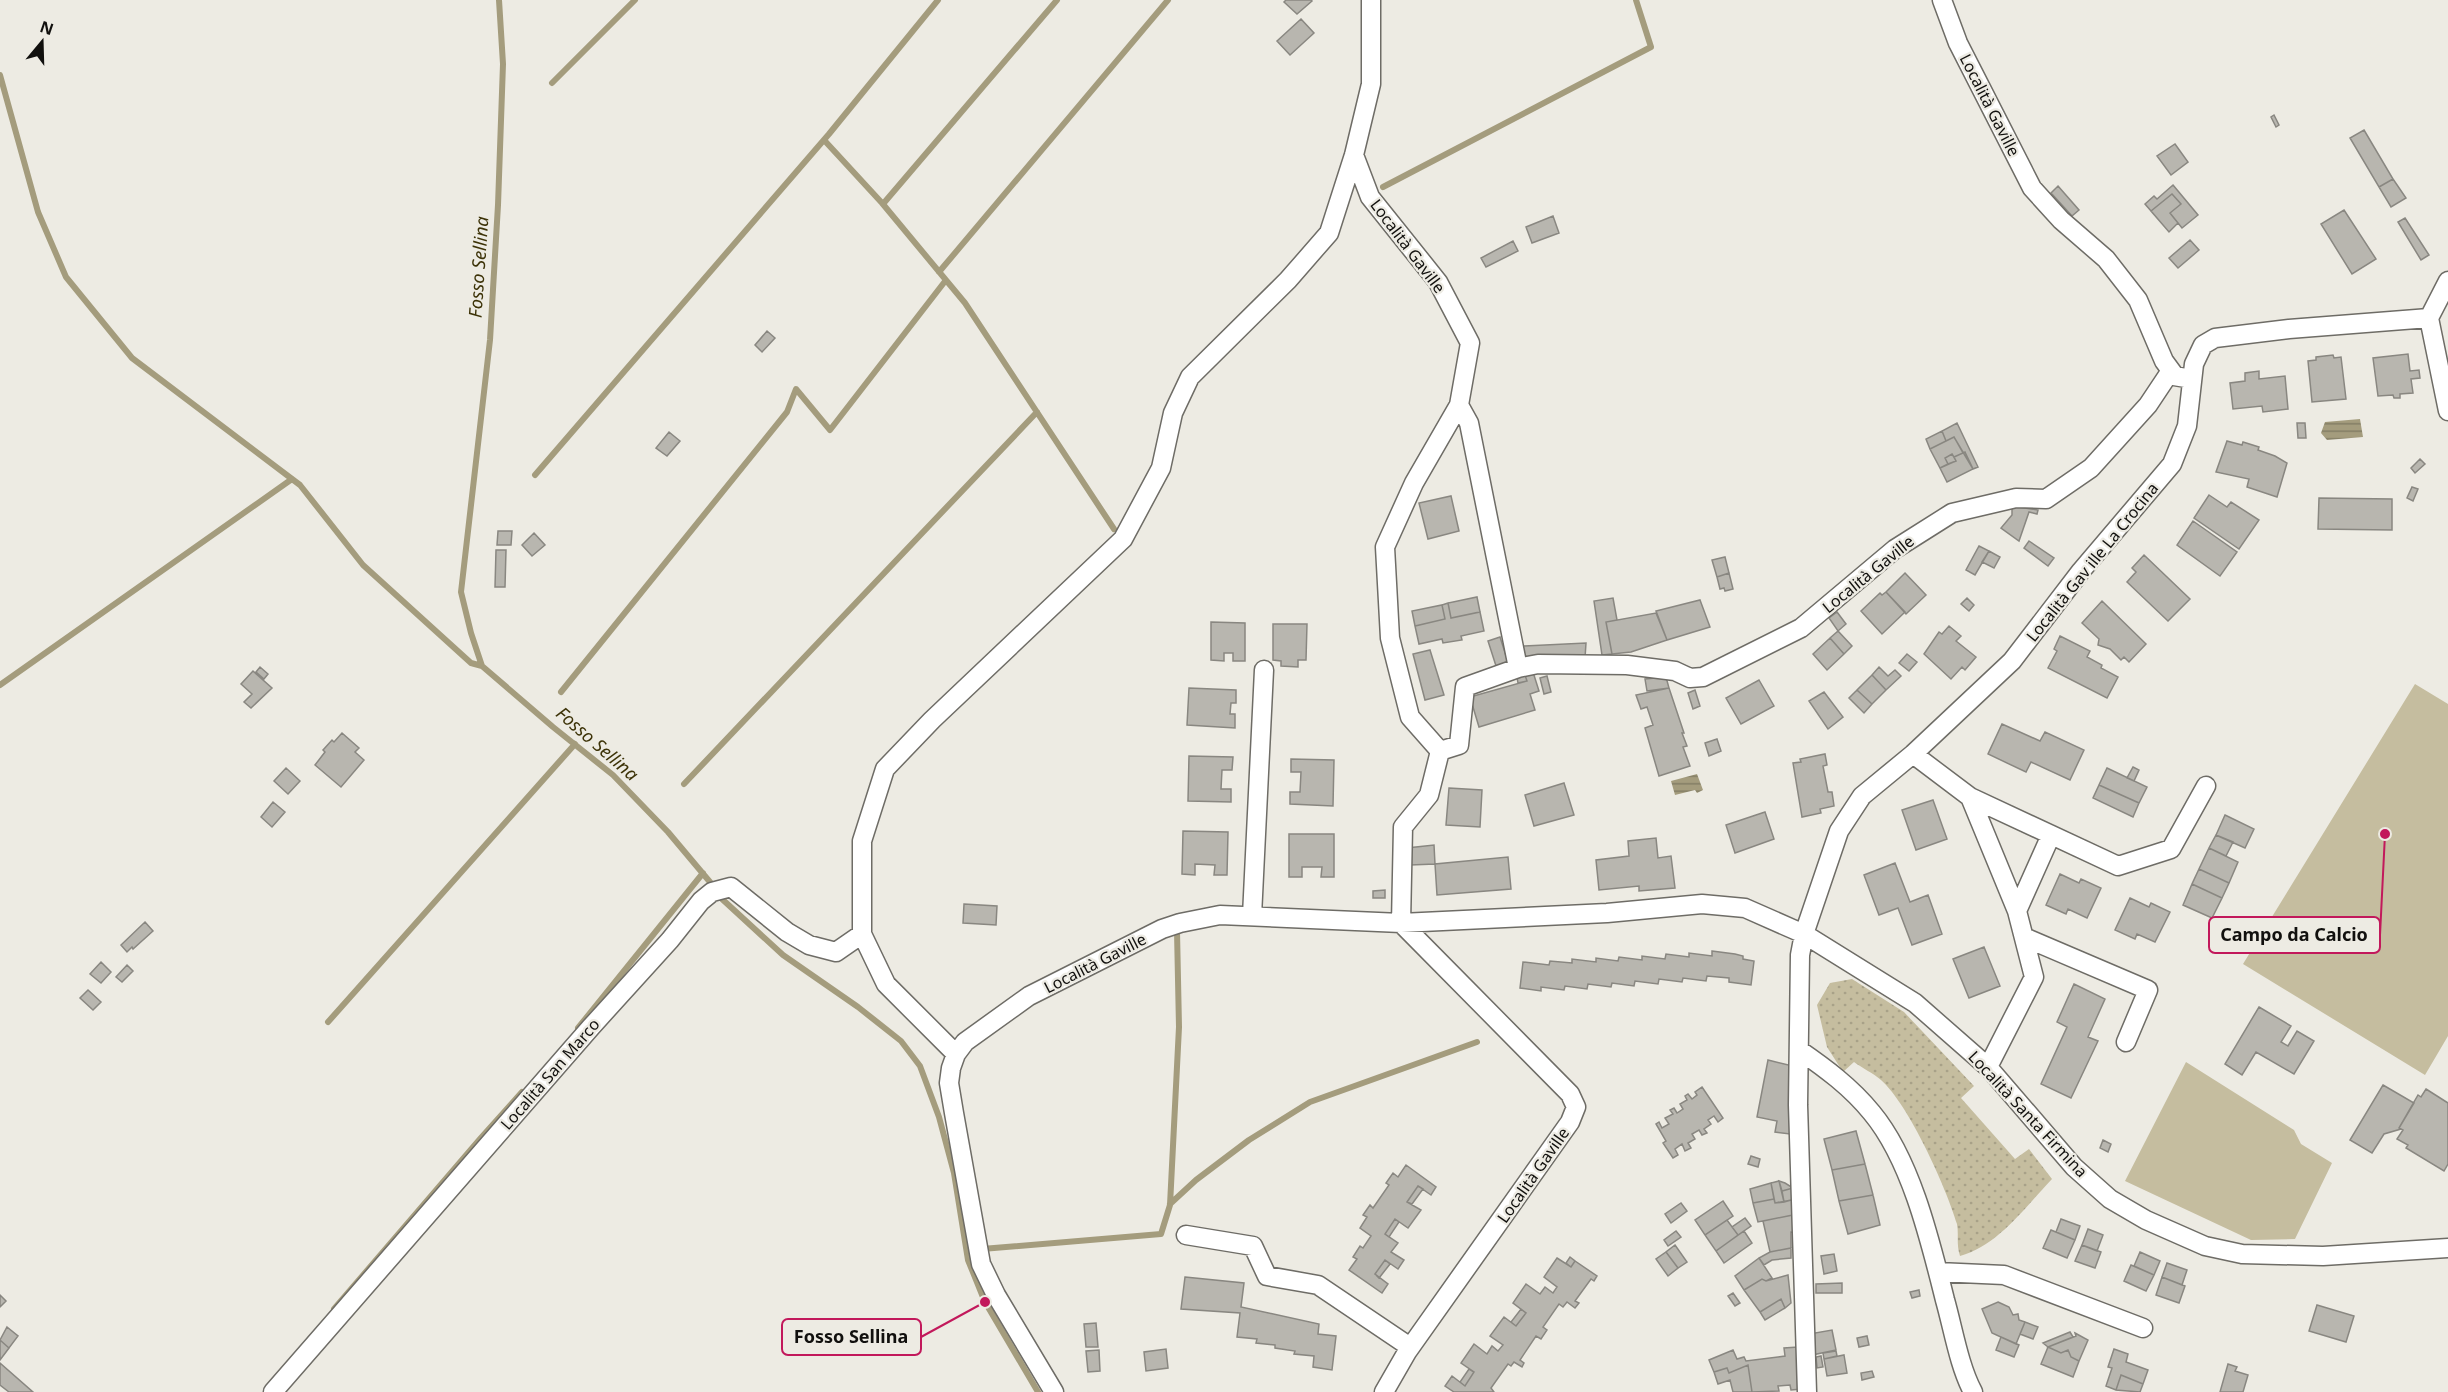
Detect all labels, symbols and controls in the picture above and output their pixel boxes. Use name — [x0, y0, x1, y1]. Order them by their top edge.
north arrow — [12, 12, 72, 72]
text: N — [37, 15, 57, 40]
street label: Località Gaville — [1955, 50, 2025, 160]
street label: Località Gaville — [1365, 195, 1451, 297]
water label: Fosso Sellina — [462, 215, 494, 319]
street label: Località Gav ille La Crocina — [2021, 478, 2163, 646]
street label: Località Gaville — [1818, 530, 1918, 618]
water label: Fosso Sellina — [551, 701, 644, 786]
callout: Campo da Calcio — [2209, 917, 2380, 953]
text: Campo da Calcio — [2220, 922, 2368, 946]
street label: Località Gaville — [1040, 928, 1150, 998]
street label: Località San Marco — [495, 1014, 605, 1134]
street label: Località Santa Firmina — [1964, 1046, 2092, 1182]
street label: Località Gaville — [1492, 1123, 1574, 1227]
callout: Fosso Sellina — [782, 1319, 921, 1355]
text: Fosso Sellina — [794, 1324, 908, 1348]

